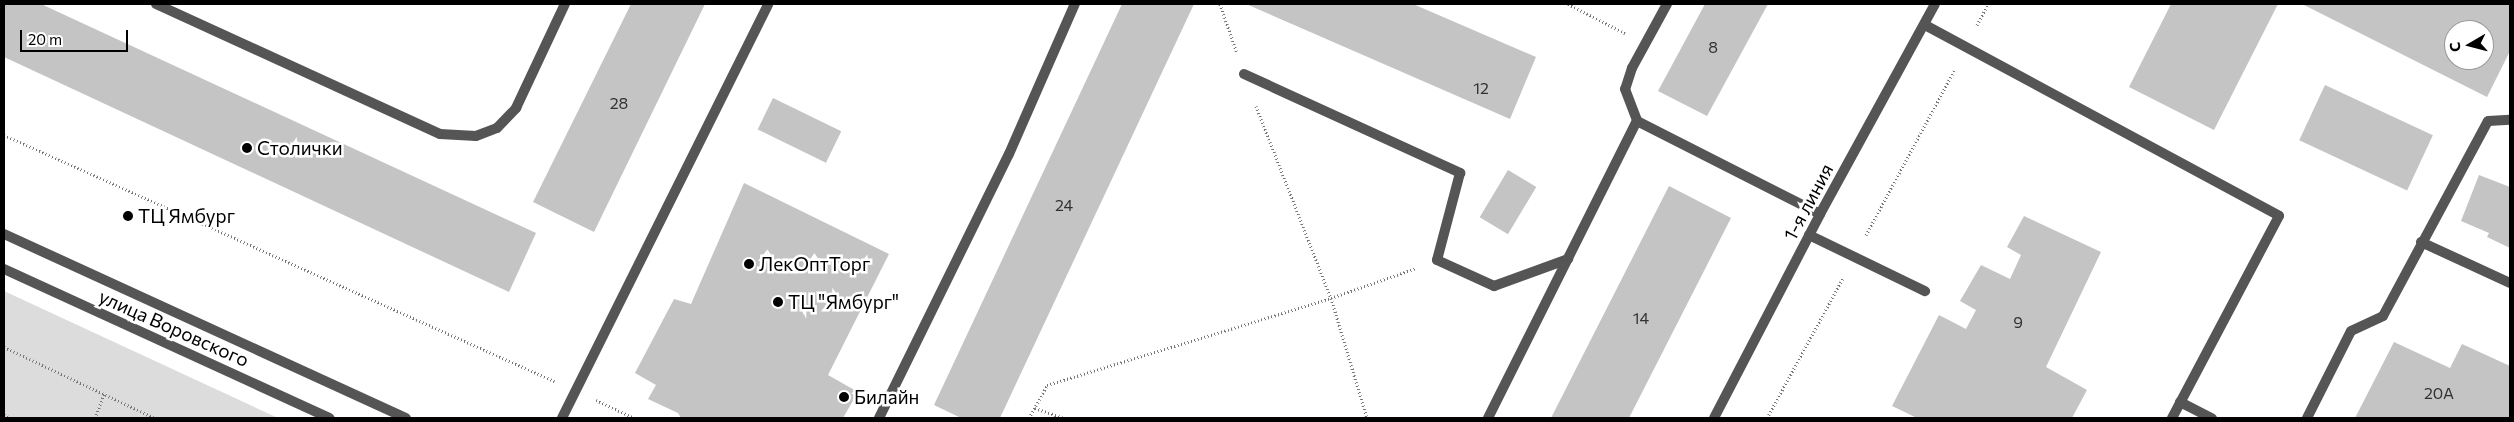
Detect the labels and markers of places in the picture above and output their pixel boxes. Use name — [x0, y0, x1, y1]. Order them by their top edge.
place label: Столички — [257, 137, 343, 159]
marker: Столички — [241, 142, 253, 154]
place label: ТЦ Ямбург — [138, 205, 235, 227]
marker: ТЦ Ямбург — [122, 210, 134, 222]
place label: ЛекОптТорг — [759, 253, 870, 275]
marker: ЛекОптТорг — [743, 258, 755, 270]
place label: ТЦ "Ямбург" — [788, 291, 899, 313]
marker: ТЦ "Ямбург" — [772, 296, 784, 308]
place label: Билайн — [854, 386, 919, 408]
marker: Билайн — [838, 391, 850, 403]

